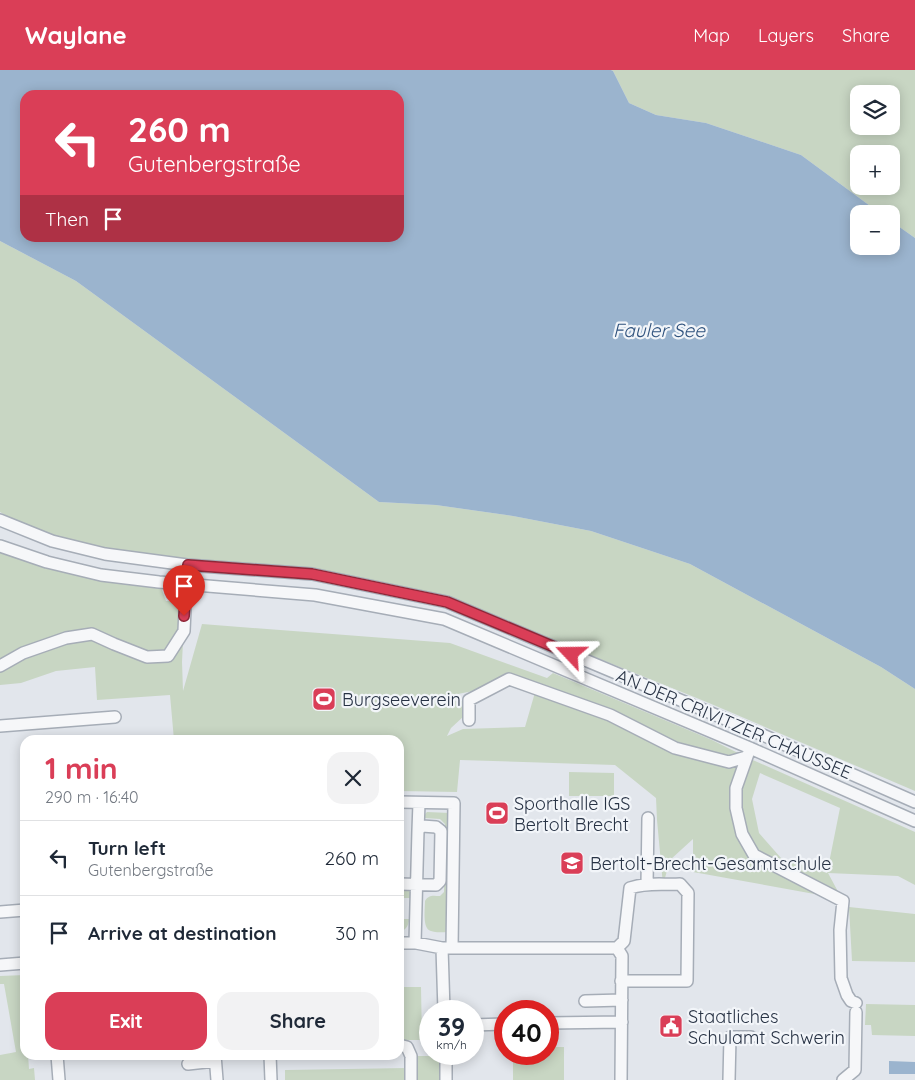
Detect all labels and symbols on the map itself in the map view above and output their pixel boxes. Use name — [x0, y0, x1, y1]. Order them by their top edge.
water label: Fauler See — [613, 318, 706, 342]
pin — [163, 565, 205, 616]
position arrow — [544, 627, 596, 679]
street label: AN DER CRIVITZER CHAUSSEE — [613, 664, 855, 784]
sports icon: Burgseeverein — [311, 686, 337, 712]
place label: Burgseeverein — [342, 688, 461, 711]
place label: Sporthalle IGS Bertolt Brecht — [514, 792, 630, 836]
sports icon: Sporthalle IGS Bertolt Brecht — [484, 800, 510, 826]
school or university icon: Bertolt-Brecht-Gesamtschule — [559, 850, 585, 876]
place label: Bertolt-Brecht-Gesamtschule — [590, 852, 831, 875]
speed limit sign: 40 — [494, 1000, 559, 1065]
place label: Staatliches Schulamt Schwerin — [688, 1005, 845, 1049]
public building icon: Staatliches Schulamt Schwerin — [658, 1013, 684, 1039]

